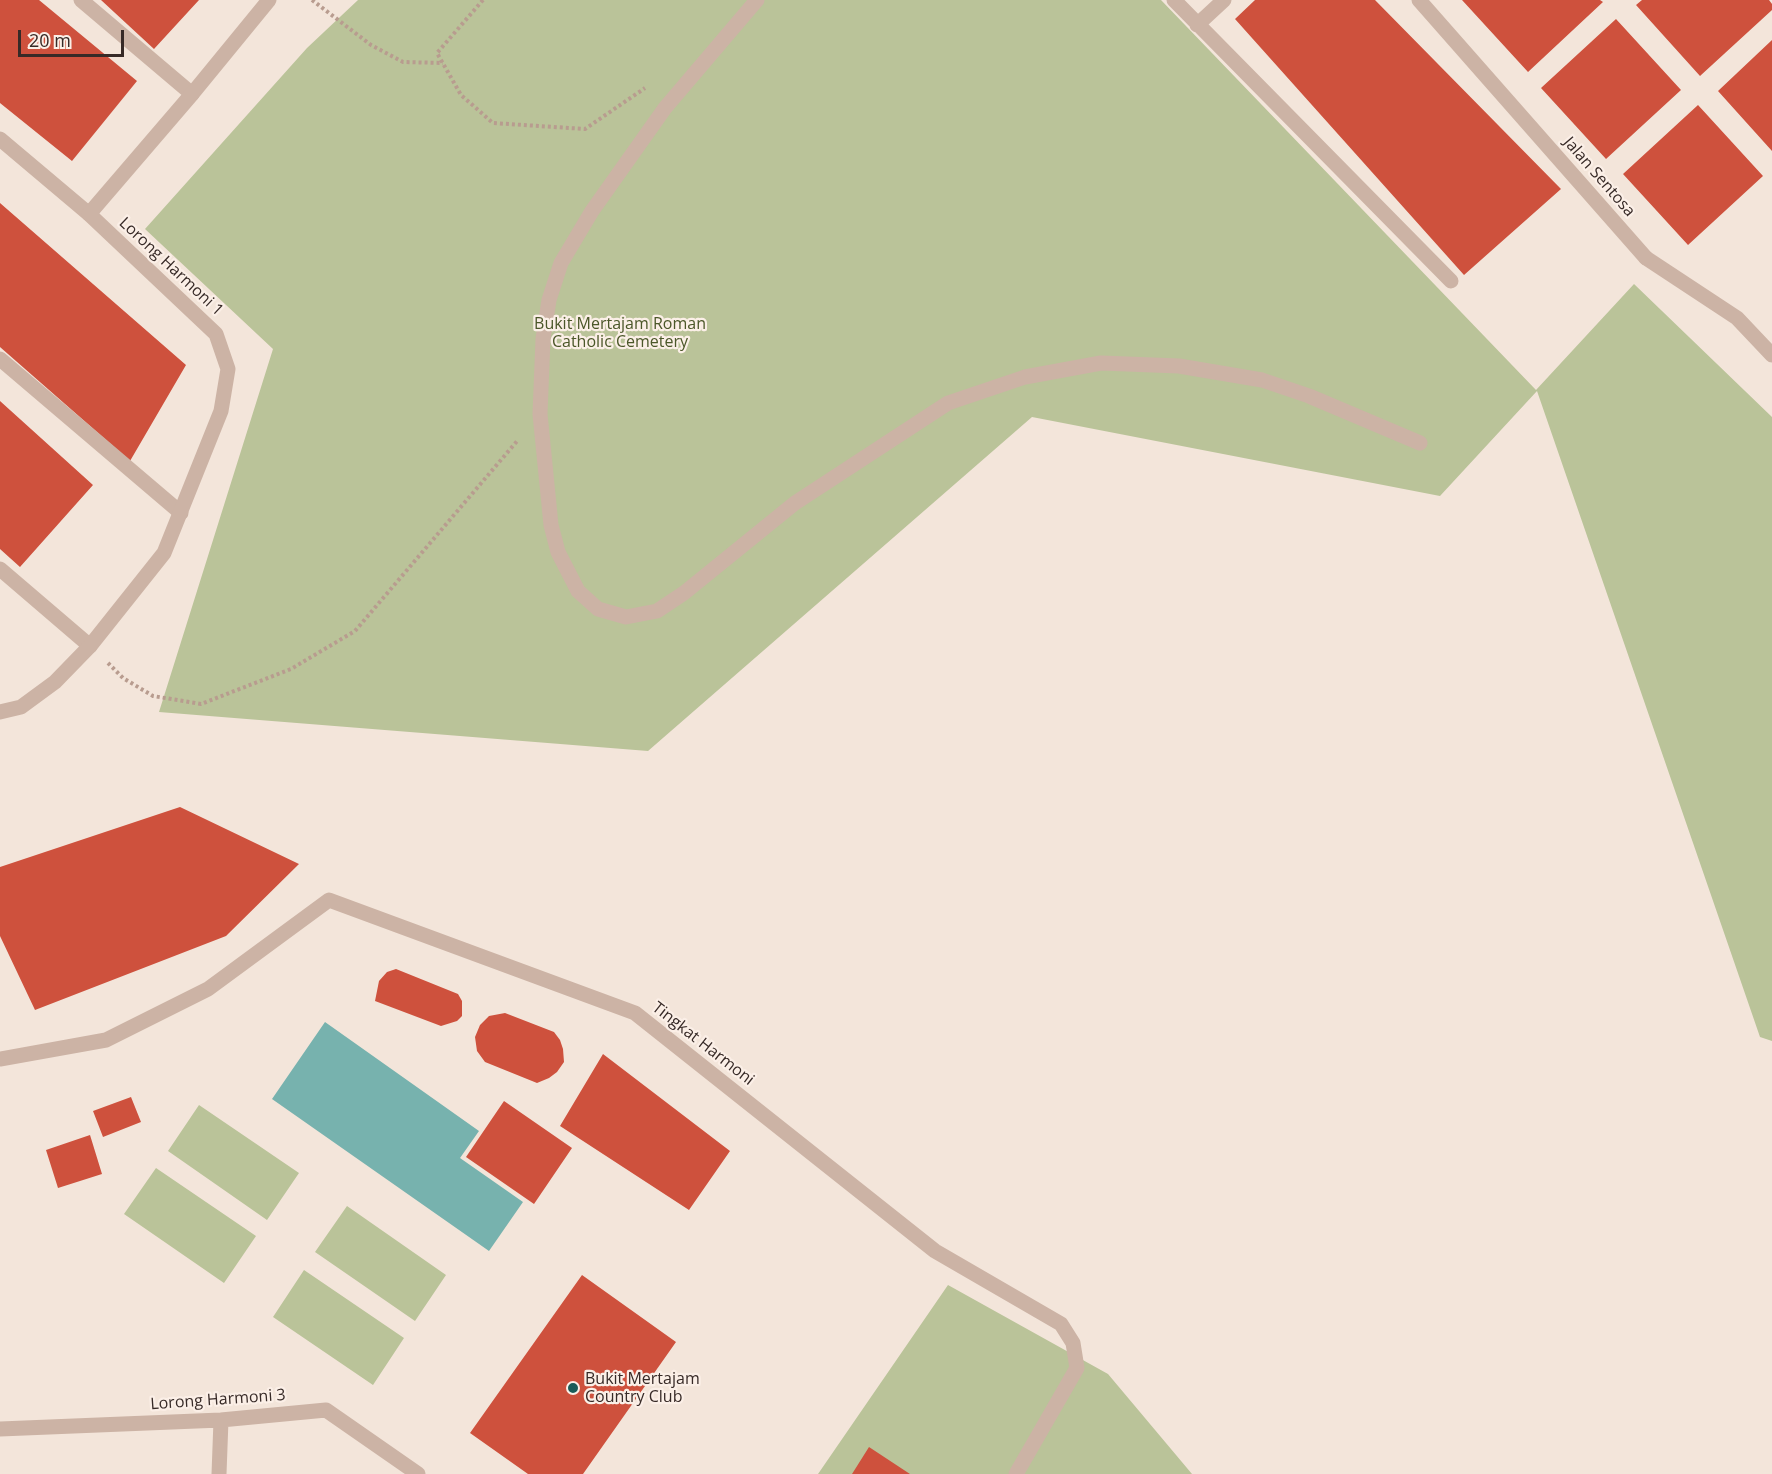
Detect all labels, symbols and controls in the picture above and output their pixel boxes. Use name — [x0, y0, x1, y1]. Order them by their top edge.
scale bar — [21, 18, 128, 56]
text: 20 m — [29, 28, 71, 52]
street label: Jalan Sentosa — [1559, 133, 1639, 221]
street label: Lorong Harmoni 1 — [115, 214, 227, 320]
park label: Bukit Mertajam Roman Catholic Cemetery — [534, 314, 706, 352]
street label: Tingkat Harmoni — [648, 998, 758, 1090]
place label: Bukit Mertajam Country Club — [585, 1369, 700, 1407]
marker: Bukit Mertajam Country Club — [566, 1381, 580, 1395]
street label: Lorong Harmoni 3 — [150, 1386, 286, 1414]

